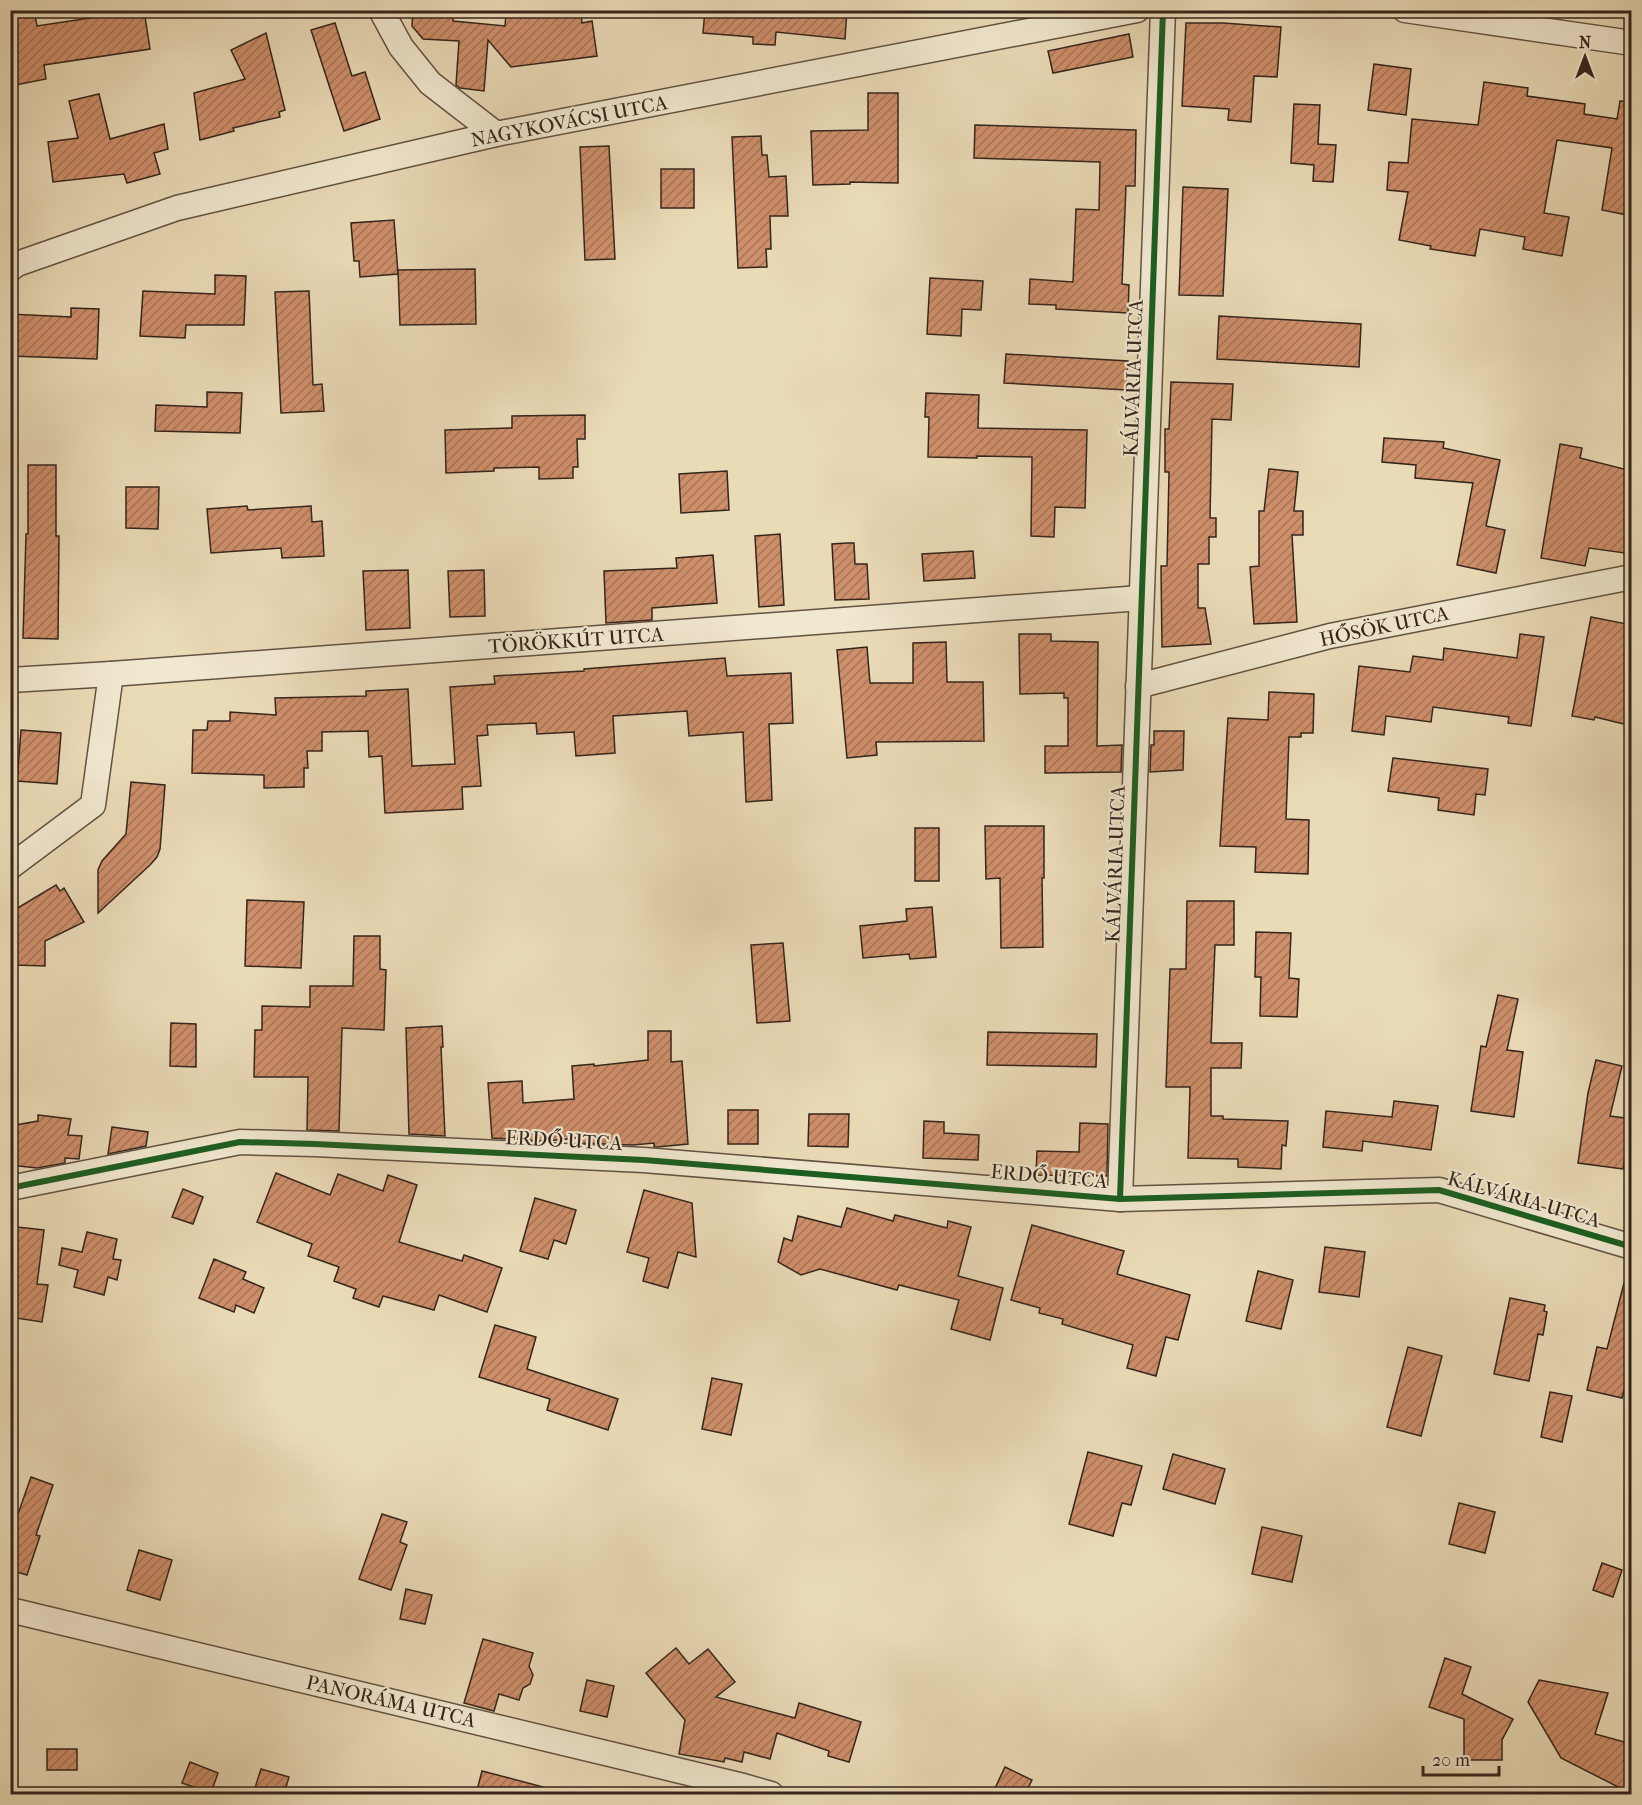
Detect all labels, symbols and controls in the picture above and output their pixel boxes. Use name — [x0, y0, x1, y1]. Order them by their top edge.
north arrow — [1555, 27, 1615, 87]
text: N — [1579, 33, 1592, 52]
street label: NAGYKOVÁCSI UTCA — [469, 90, 670, 152]
street label: KÁLVÁRIA UTCA — [1118, 298, 1148, 457]
street label: HŐSÖK UTCA — [1317, 599, 1452, 651]
street label: TÖRÖKKÚT UTCA — [488, 622, 665, 658]
street label: KÁLVÁRIA UTCA — [1100, 784, 1130, 943]
street label: ERDŐ UTCA — [505, 1124, 624, 1155]
street label: ERDŐ UTCA — [989, 1158, 1110, 1193]
street label: KÁLVÁRIA UTCA — [1445, 1166, 1604, 1233]
street label: PANORÁMA UTCA — [304, 1670, 479, 1732]
scale bar — [1423, 1739, 1500, 1777]
text: 20 m — [1432, 1750, 1470, 1771]

